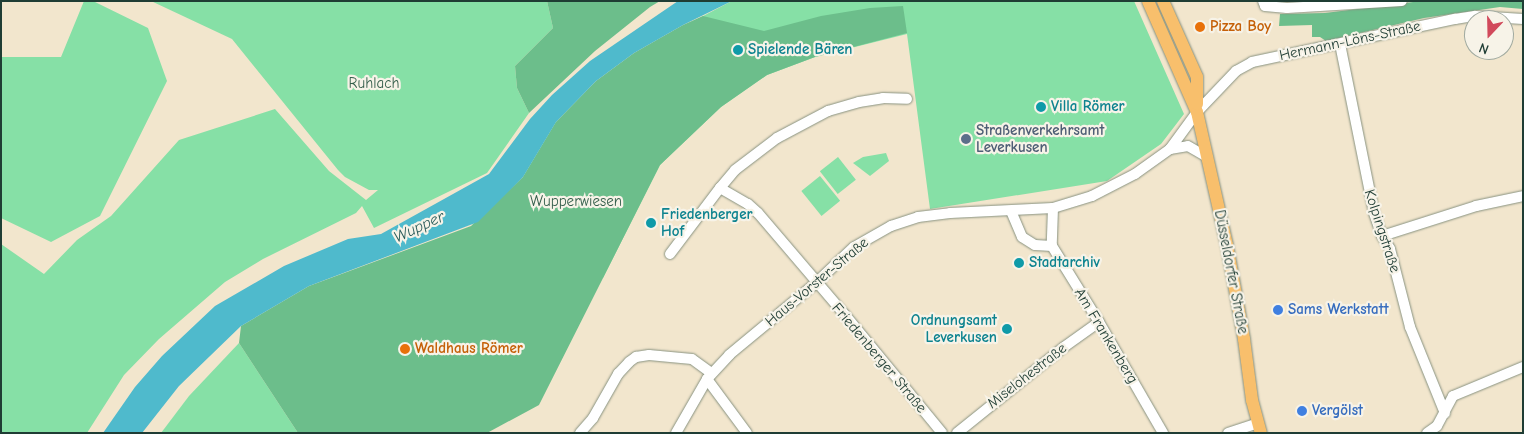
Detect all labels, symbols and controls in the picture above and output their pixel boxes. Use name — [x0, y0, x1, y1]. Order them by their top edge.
north arrow — [1464, 10, 1514, 60]
street label: Hermann-Löns-Straße — [1278, 17, 1422, 65]
place label: Pizza Boy — [1210, 18, 1271, 36]
marker: Pizza Boy — [1194, 21, 1206, 33]
text: N — [1476, 39, 1491, 58]
place label: Spielende Bären — [748, 41, 852, 59]
marker: Spielende Bären — [732, 44, 744, 56]
park label: Ruhlach — [349, 75, 399, 93]
place label: Villa Römer — [1051, 98, 1125, 116]
marker: Villa Römer — [1035, 101, 1047, 113]
place label: Straßenverkehrsamt Leverkusen — [976, 121, 1104, 156]
marker: Straßenverkehrsamt Leverkusen — [960, 133, 972, 145]
street label: Kolpingstraße — [1360, 187, 1404, 275]
park label: Wupperwiesen — [530, 193, 622, 211]
place label: Friedenberger Hof — [661, 205, 753, 240]
water label: Wupper — [391, 207, 447, 247]
street label: Düsseldorfer Straße — [1210, 208, 1252, 336]
marker: Friedenberger Hof — [645, 217, 657, 229]
street label: Haus-Vorster-Straße — [762, 234, 872, 330]
place label: Stadtarchiv — [1029, 254, 1100, 272]
marker: Stadtarchiv — [1013, 257, 1025, 269]
street label: Am Frankenberg — [1070, 285, 1142, 387]
street label: Friedenberger Straße — [828, 299, 930, 417]
place label: Sams Werkstatt — [1288, 301, 1389, 319]
marker: Sams Werkstatt — [1272, 304, 1284, 316]
place label: Ordnungsamt Leverkusen — [911, 311, 997, 346]
marker: Ordnungsamt Leverkusen — [1001, 323, 1013, 335]
street label: Miselohestraße — [984, 339, 1070, 413]
place label: Waldhaus Römer — [415, 340, 523, 358]
marker: Waldhaus Römer — [399, 343, 411, 355]
place label: Vergölst — [1312, 402, 1363, 420]
marker: Vergölst — [1296, 405, 1308, 417]

